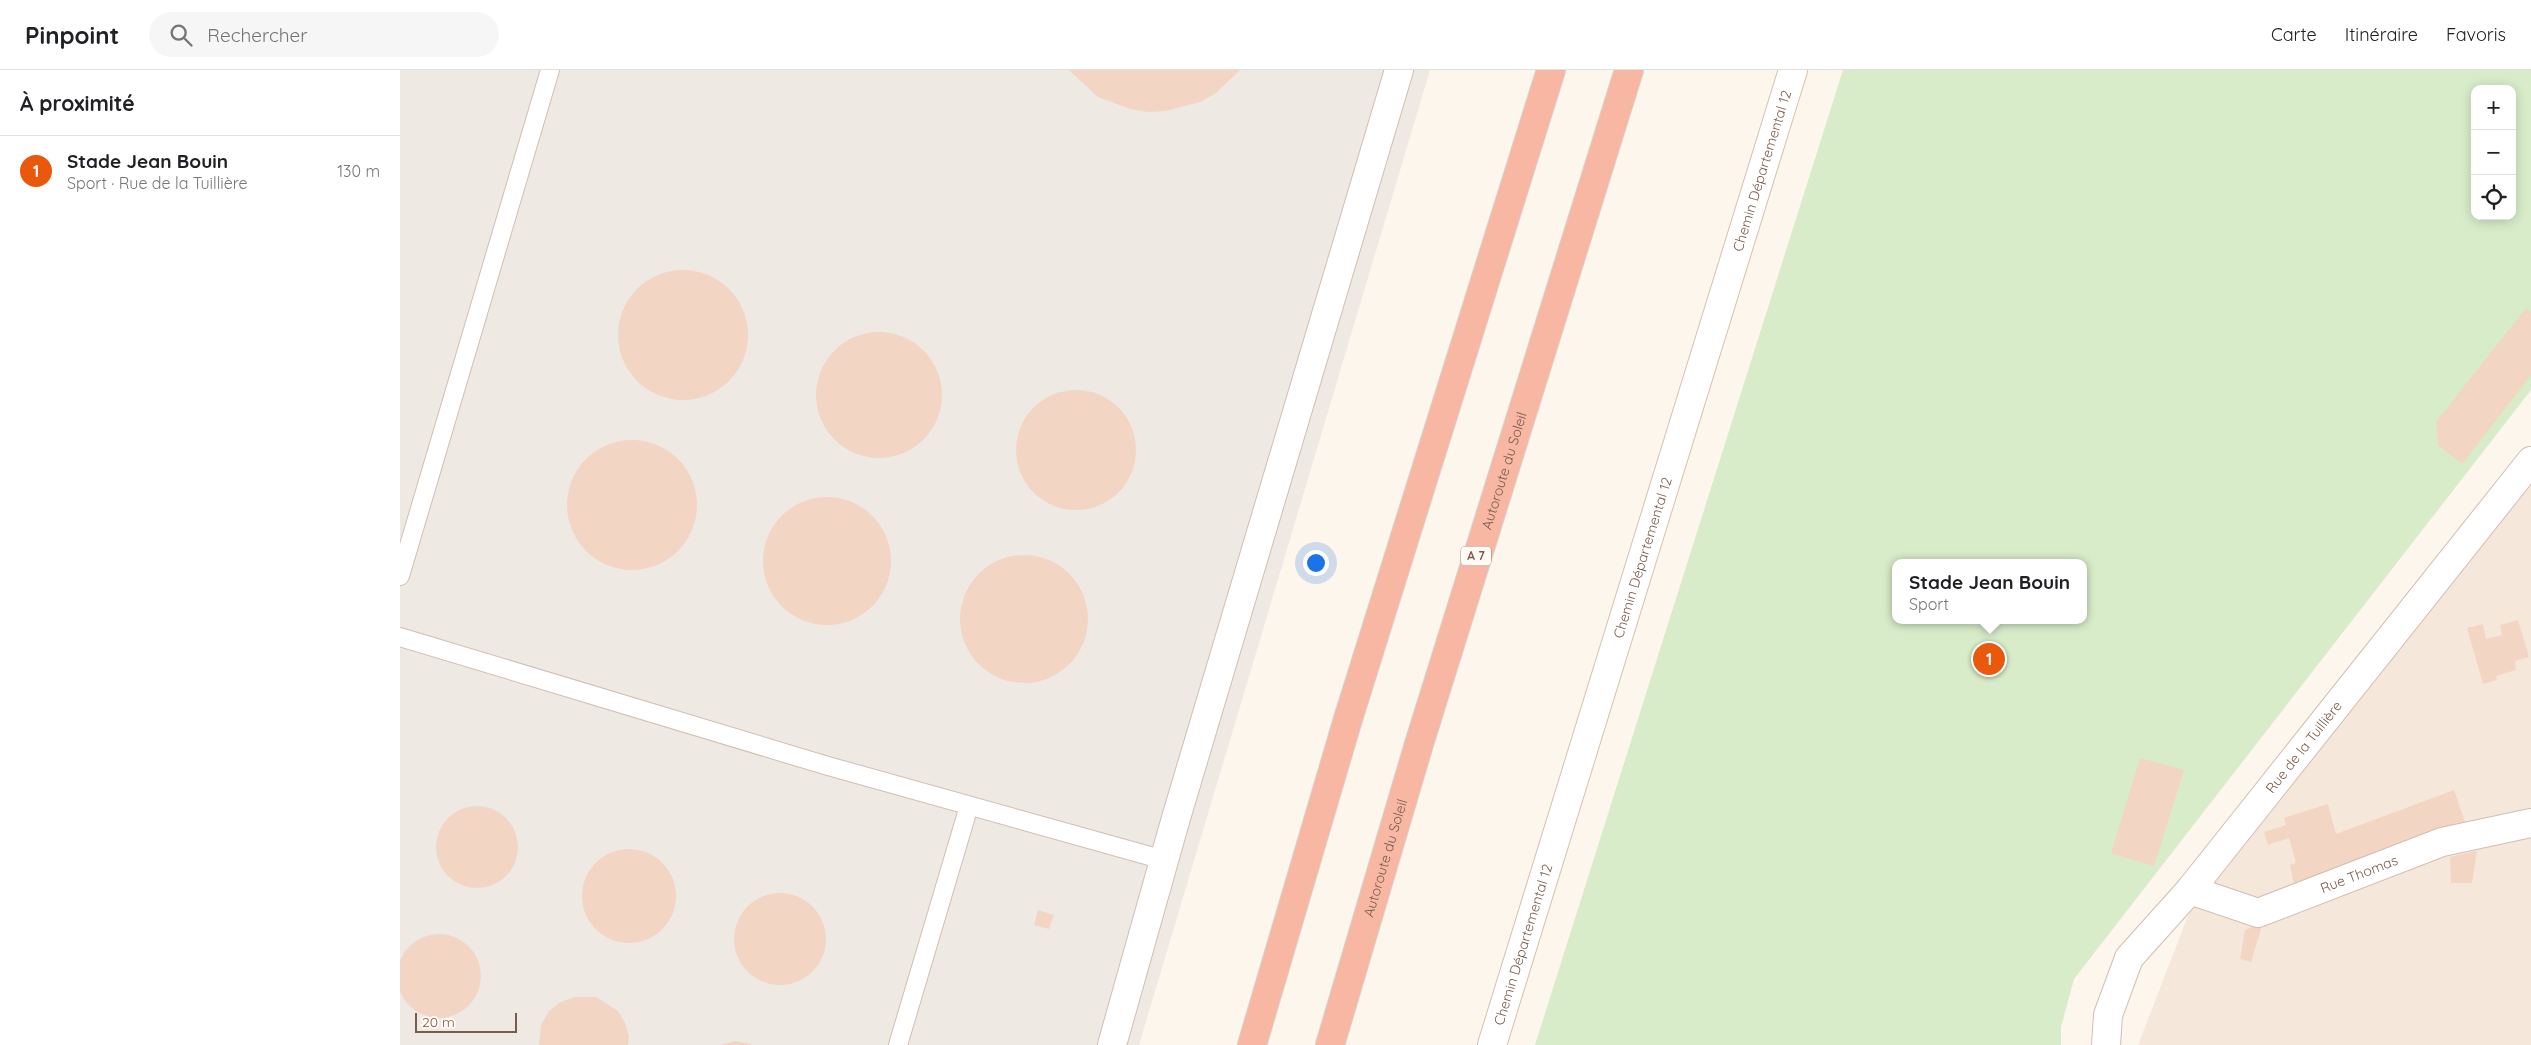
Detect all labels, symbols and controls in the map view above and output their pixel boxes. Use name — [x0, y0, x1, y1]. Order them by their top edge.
search box — [149, 12, 499, 57]
text: Pinpoint — [25, 20, 119, 50]
icon: search — [167, 21, 195, 49]
text: Rechercher — [207, 23, 308, 47]
text: Carte — [2271, 23, 2317, 46]
text: Itinéraire — [2345, 23, 2418, 46]
text: Favoris — [2446, 23, 2506, 46]
map controls — [2471, 85, 2516, 220]
button: + — [2471, 85, 2516, 130]
street label: Chemin Départemental 12 — [1729, 88, 1795, 254]
text: À proximité — [20, 90, 135, 116]
button: − — [2471, 130, 2516, 175]
text: Stade Jean Bouin — [67, 149, 228, 173]
text: 1 — [33, 161, 39, 181]
text: 130 m — [337, 161, 380, 181]
text: Sport · Rue de la Tuillière — [67, 173, 248, 193]
button: locate — [2471, 175, 2516, 220]
street label: Autoroute du Soleil — [1477, 410, 1531, 532]
street label: Chemin Départemental 12 — [1609, 475, 1676, 641]
road number: A 7 — [1461, 546, 1491, 566]
your location — [1303, 550, 1329, 576]
popup — [1892, 559, 2087, 624]
text: Stade Jean Bouin — [1909, 570, 2070, 594]
text: Sport — [1909, 594, 1949, 614]
pin: 1 — [1973, 640, 2005, 678]
street label: Rue de la Tuillière — [2262, 697, 2346, 797]
street label: Autoroute du Soleil — [1359, 797, 1411, 919]
street label: Rue Thomas — [2318, 851, 2400, 897]
street label: Chemin Départemental 12 — [1490, 862, 1556, 1028]
scale bar — [415, 1010, 518, 1033]
text: 20 m — [422, 1013, 455, 1031]

